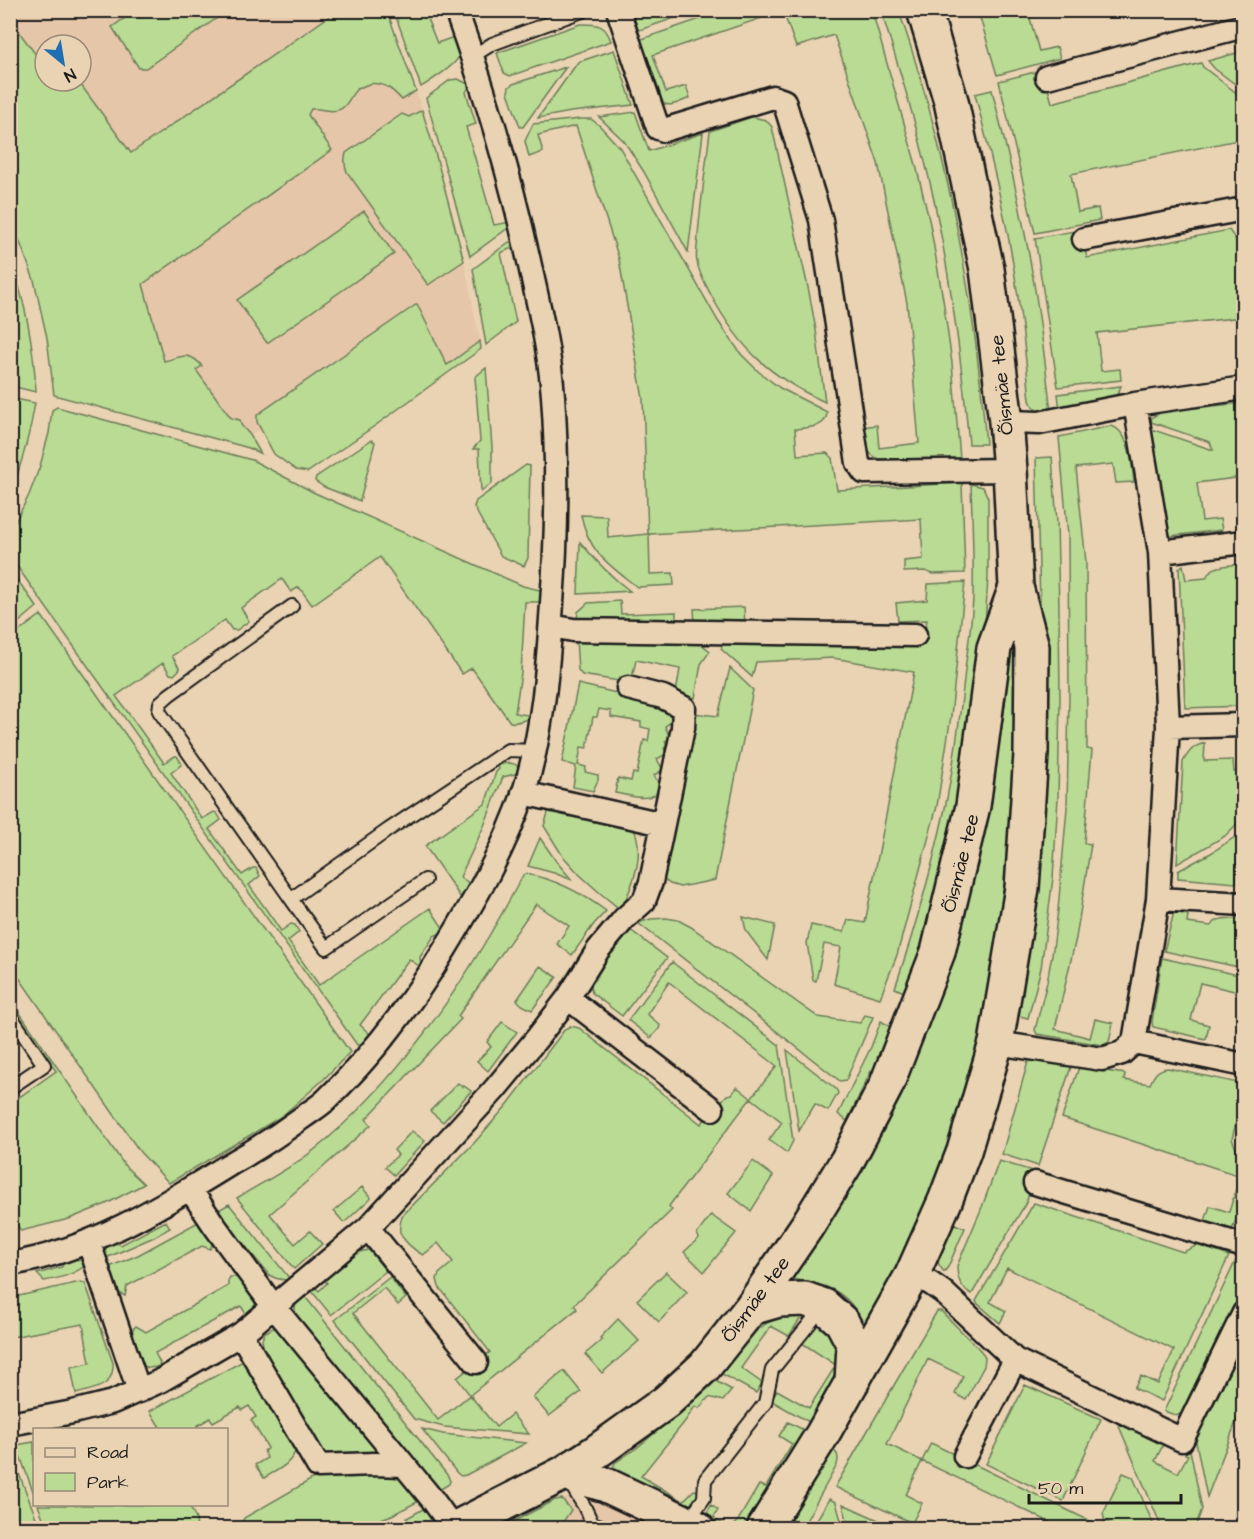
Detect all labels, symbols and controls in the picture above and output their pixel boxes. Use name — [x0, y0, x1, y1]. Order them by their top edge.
north arrow — [33, 33, 93, 93]
text: N — [60, 63, 80, 87]
street label: Õismäe tee — [983, 333, 1021, 436]
street label: Õismäe tee — [935, 811, 987, 916]
street label: Õismäe tee — [715, 1250, 797, 1349]
legend — [33, 1428, 228, 1506]
text: Road — [87, 1440, 128, 1465]
scale bar — [1029, 1467, 1180, 1505]
text: Park — [87, 1470, 129, 1495]
text: 50 m — [1038, 1476, 1083, 1501]

